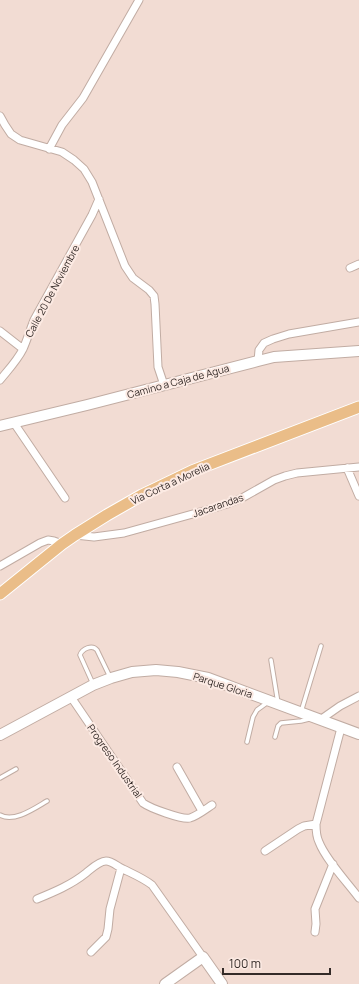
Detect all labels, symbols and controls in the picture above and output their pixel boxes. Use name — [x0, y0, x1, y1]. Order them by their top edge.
street label: Calle 20 De Noviembre — [22, 242, 82, 340]
street label: Camino a Caja de Agua — [125, 361, 231, 401]
street label: Via Corta a Morelia — [128, 459, 212, 507]
street label: Jacarandas — [191, 490, 245, 520]
street label: Parque Gloria — [192, 669, 254, 701]
street label: Progreso Industrial — [84, 721, 146, 801]
scale bar — [223, 950, 330, 976]
text: 100 m — [229, 955, 261, 972]

